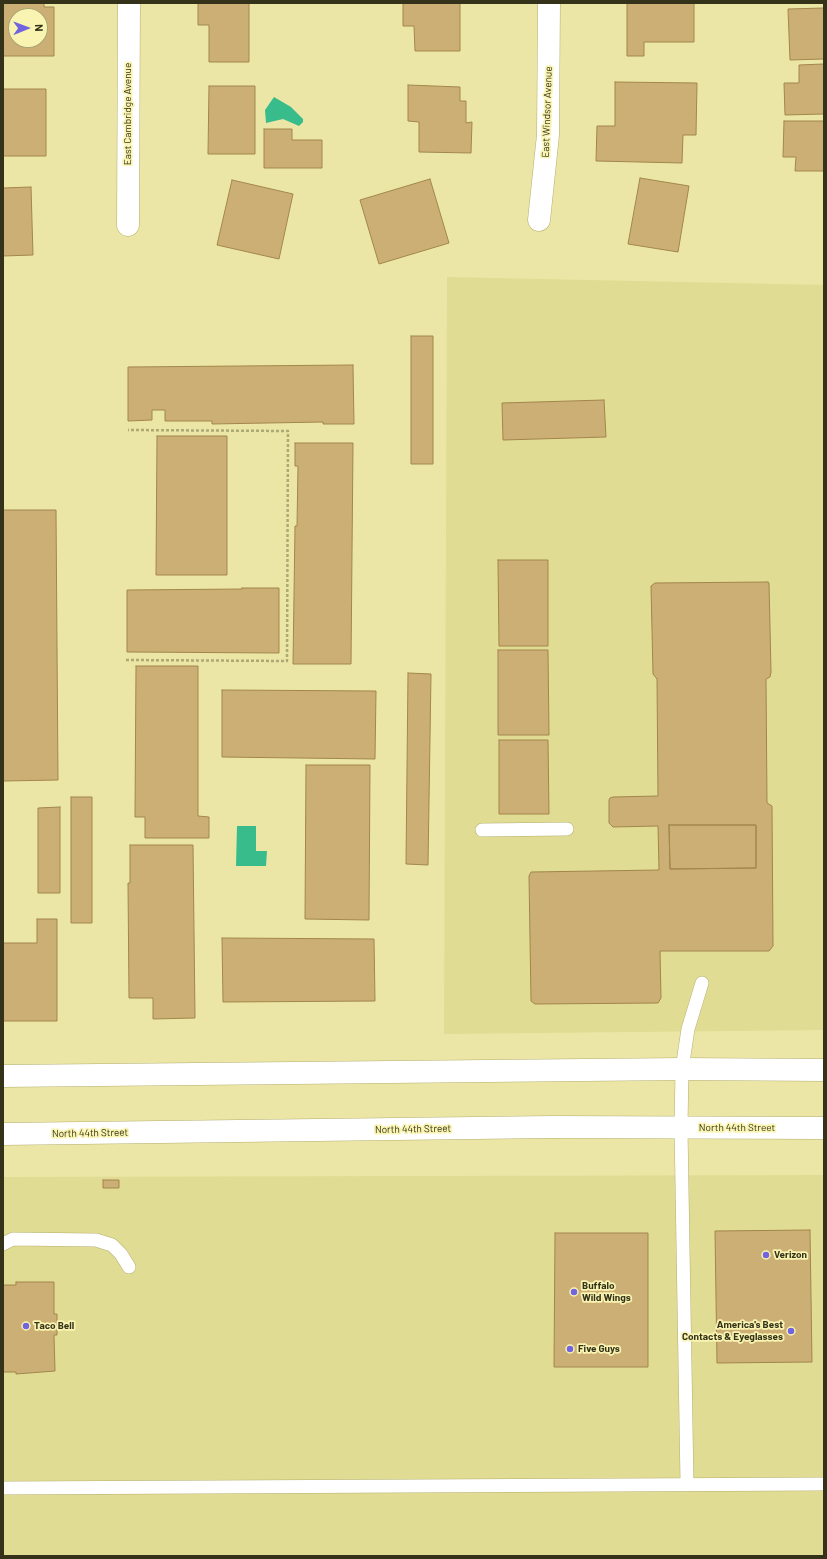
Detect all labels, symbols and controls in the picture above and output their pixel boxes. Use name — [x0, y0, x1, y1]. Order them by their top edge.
north arrow — [8, 8, 48, 48]
text: N — [33, 24, 46, 32]
street label: East Cambridge Avenue — [122, 63, 134, 165]
street label: East Windsor Avenue — [539, 66, 555, 158]
street label: North 44th Street — [375, 1122, 451, 1136]
street label: North 44th Street — [699, 1122, 775, 1134]
street label: North 44th Street — [52, 1126, 128, 1140]
place label: Verizon — [774, 1249, 807, 1261]
marker: Verizon — [761, 1250, 771, 1260]
place label: Buffalo Wild Wings — [582, 1280, 631, 1304]
marker: Buffalo Wild Wings — [569, 1287, 579, 1297]
place label: America's Best Contacts & Eyeglasses — [682, 1319, 783, 1342]
place label: Taco Bell — [34, 1320, 74, 1332]
marker: Taco Bell — [21, 1321, 31, 1331]
marker: America's Best Contacts & Eyeglasses — [786, 1326, 796, 1336]
place label: Five Guys — [578, 1343, 620, 1355]
marker: Five Guys — [565, 1344, 575, 1354]

